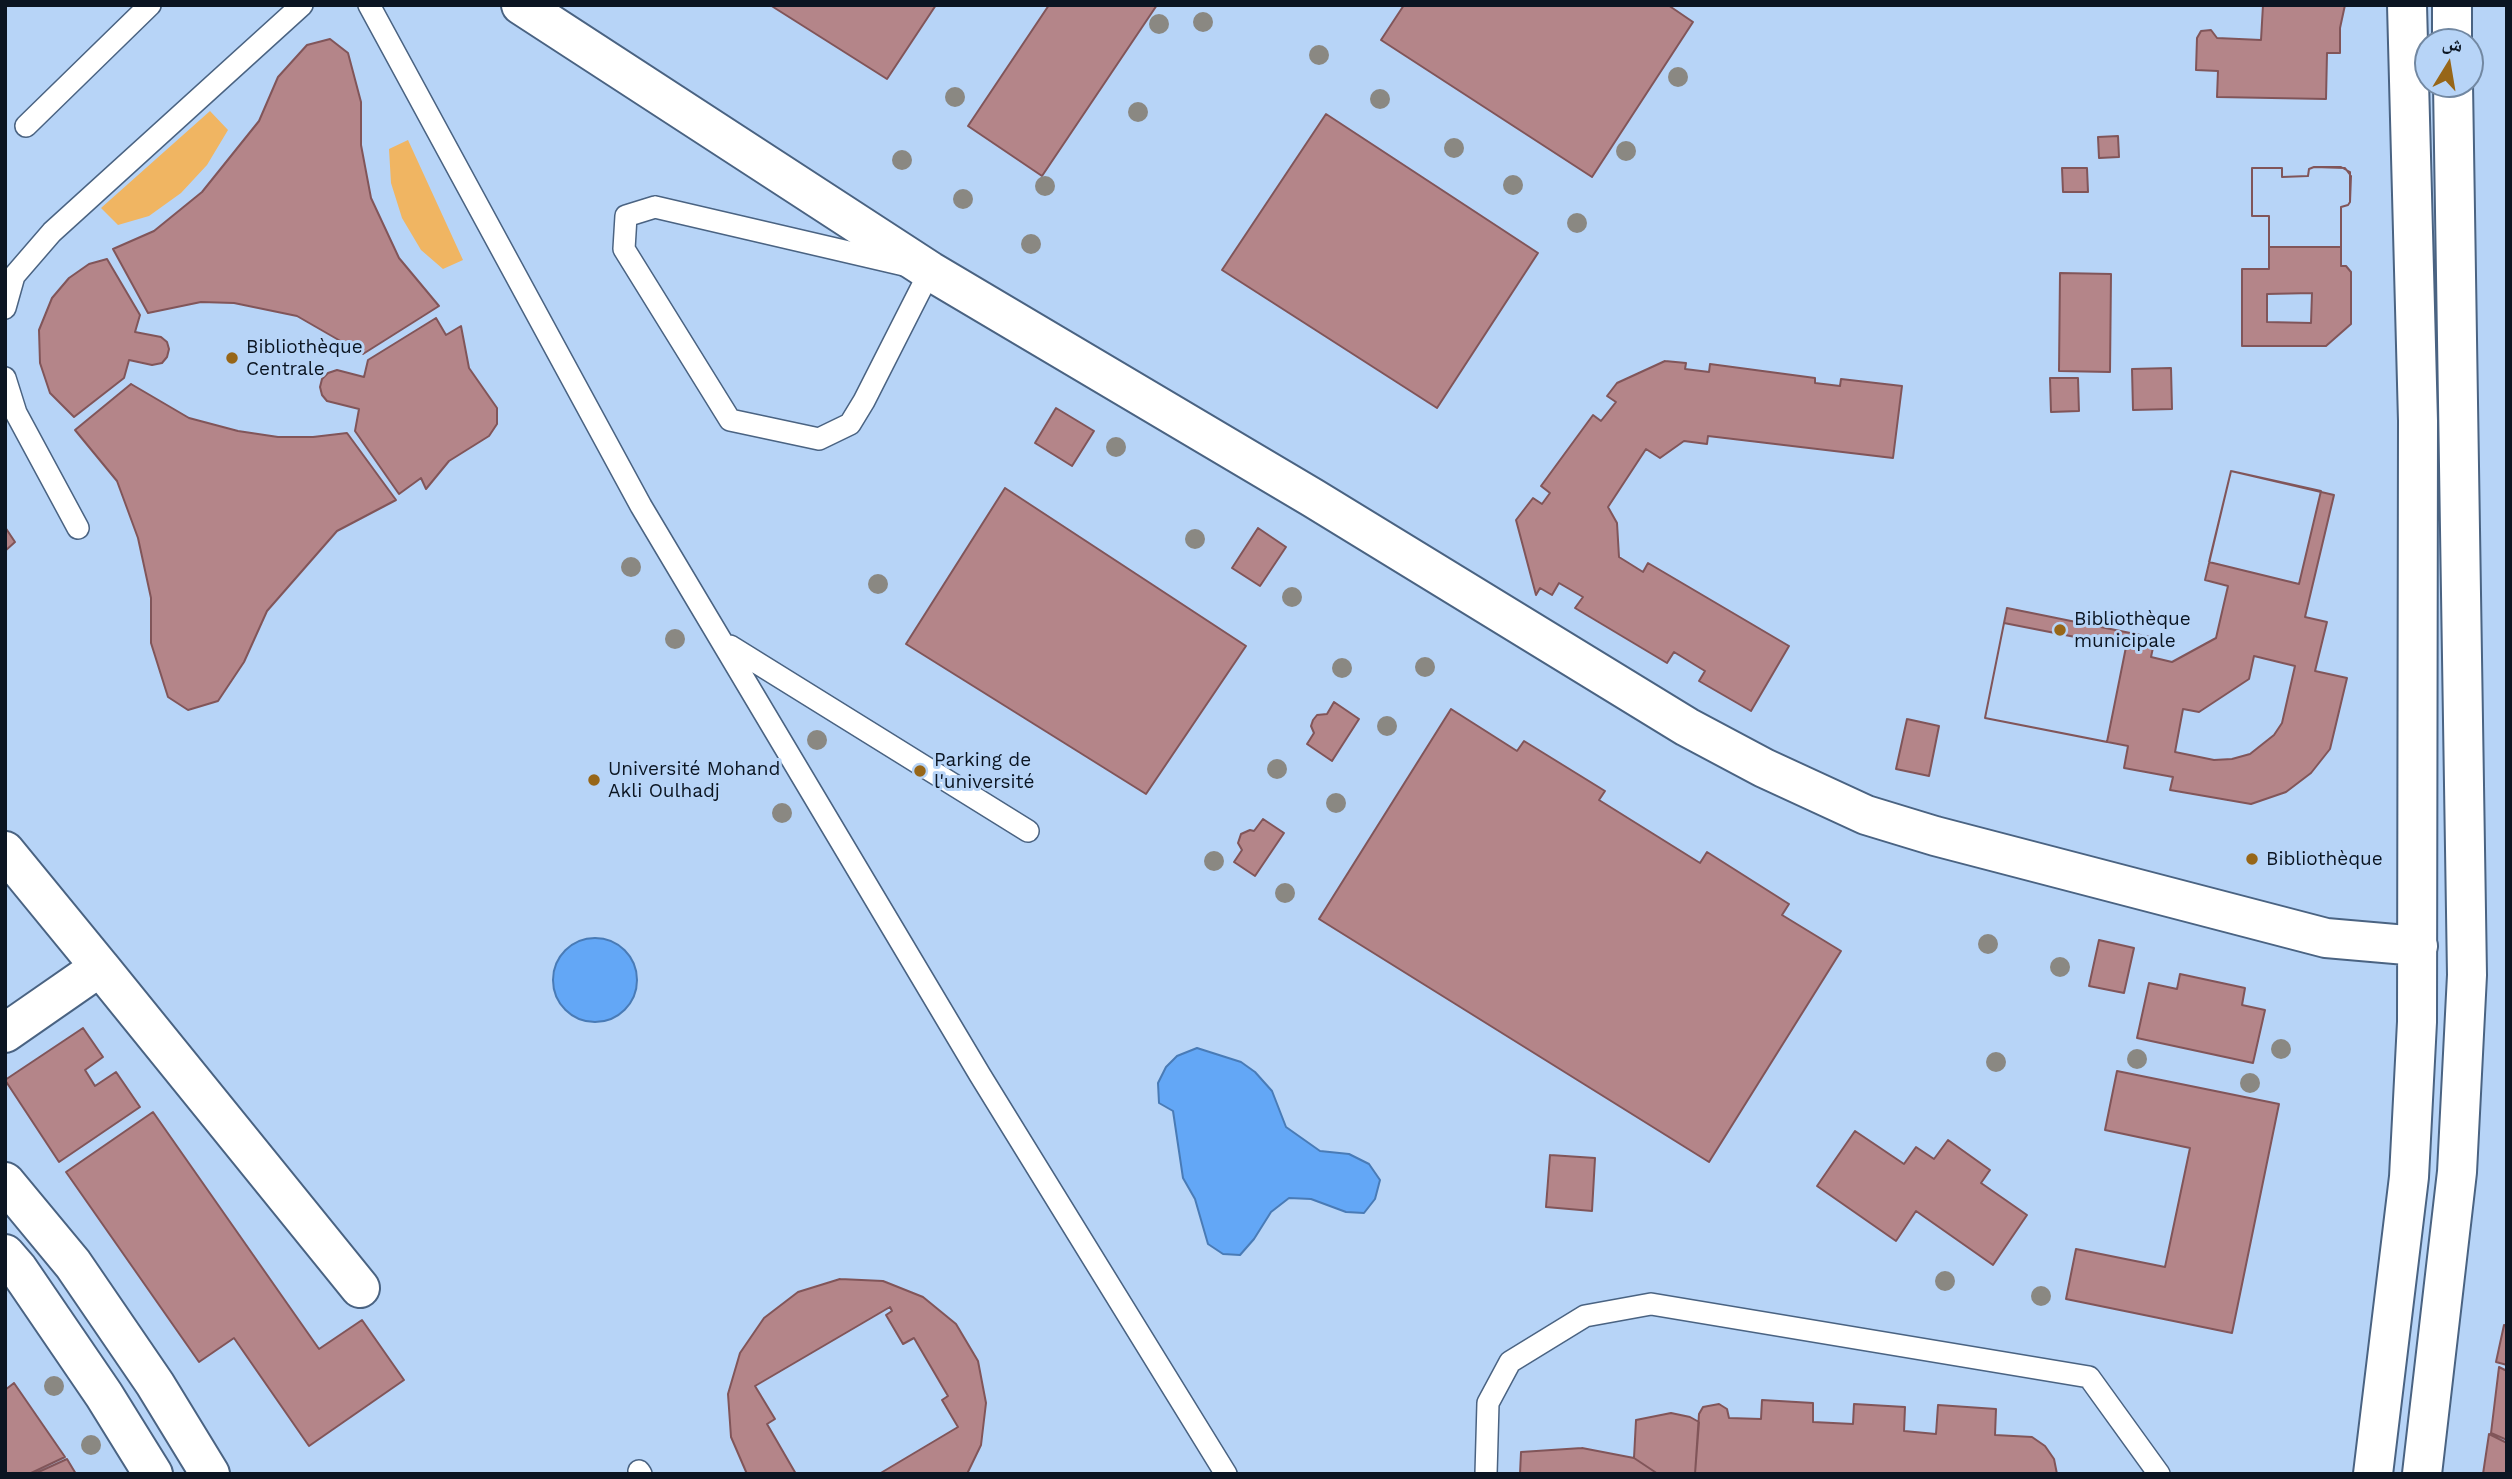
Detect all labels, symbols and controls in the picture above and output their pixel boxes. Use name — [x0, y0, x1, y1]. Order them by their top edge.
north arrow — [2414, 28, 2484, 98]
text: ش — [2441, 31, 2465, 57]
place label: Bibliothèque Centrale — [246, 336, 363, 380]
marker: Bibliothèque Centrale — [224, 350, 240, 366]
place label: Bibliothèque municipale — [2074, 608, 2191, 652]
marker: Bibliothèque municipale — [2052, 622, 2068, 638]
place label: Parking de l'université — [934, 749, 1035, 793]
place label: Université Mohand Akli Oulhadj — [608, 758, 781, 802]
marker: Parking de l'université — [912, 763, 928, 779]
marker: Université Mohand Akli Oulhadj — [586, 772, 602, 788]
place label: Bibliothèque — [2266, 848, 2383, 870]
marker: Bibliothèque — [2244, 851, 2260, 867]

